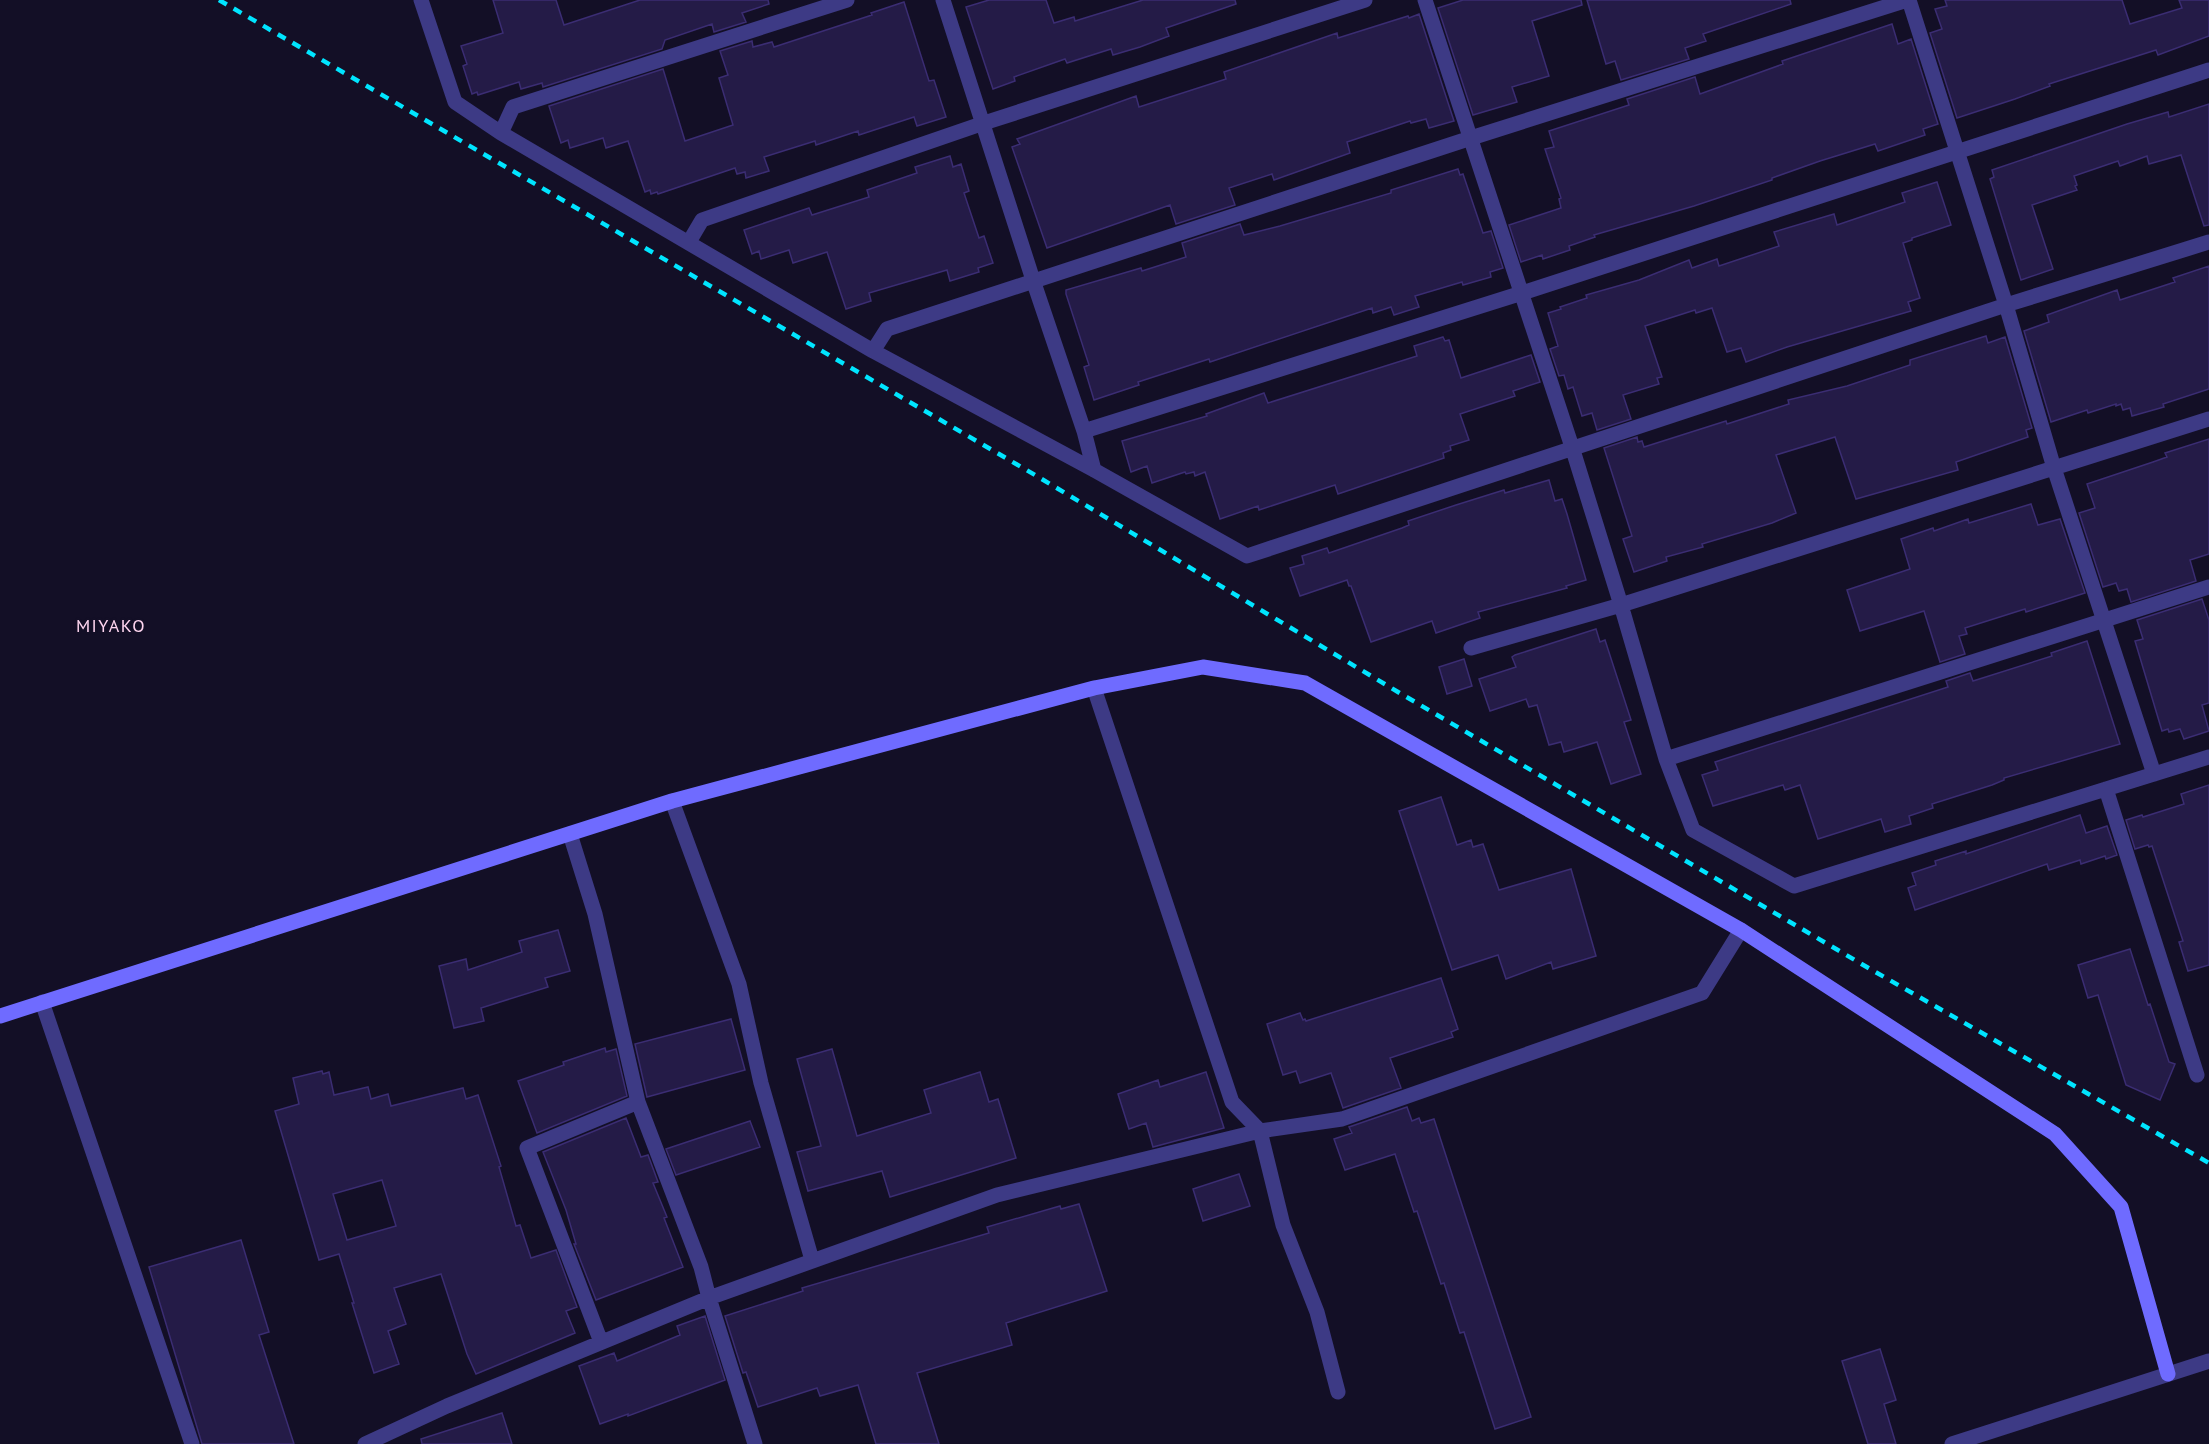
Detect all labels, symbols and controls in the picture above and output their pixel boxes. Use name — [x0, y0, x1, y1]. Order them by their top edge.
district label: MIYAKO — [76, 614, 146, 637]

